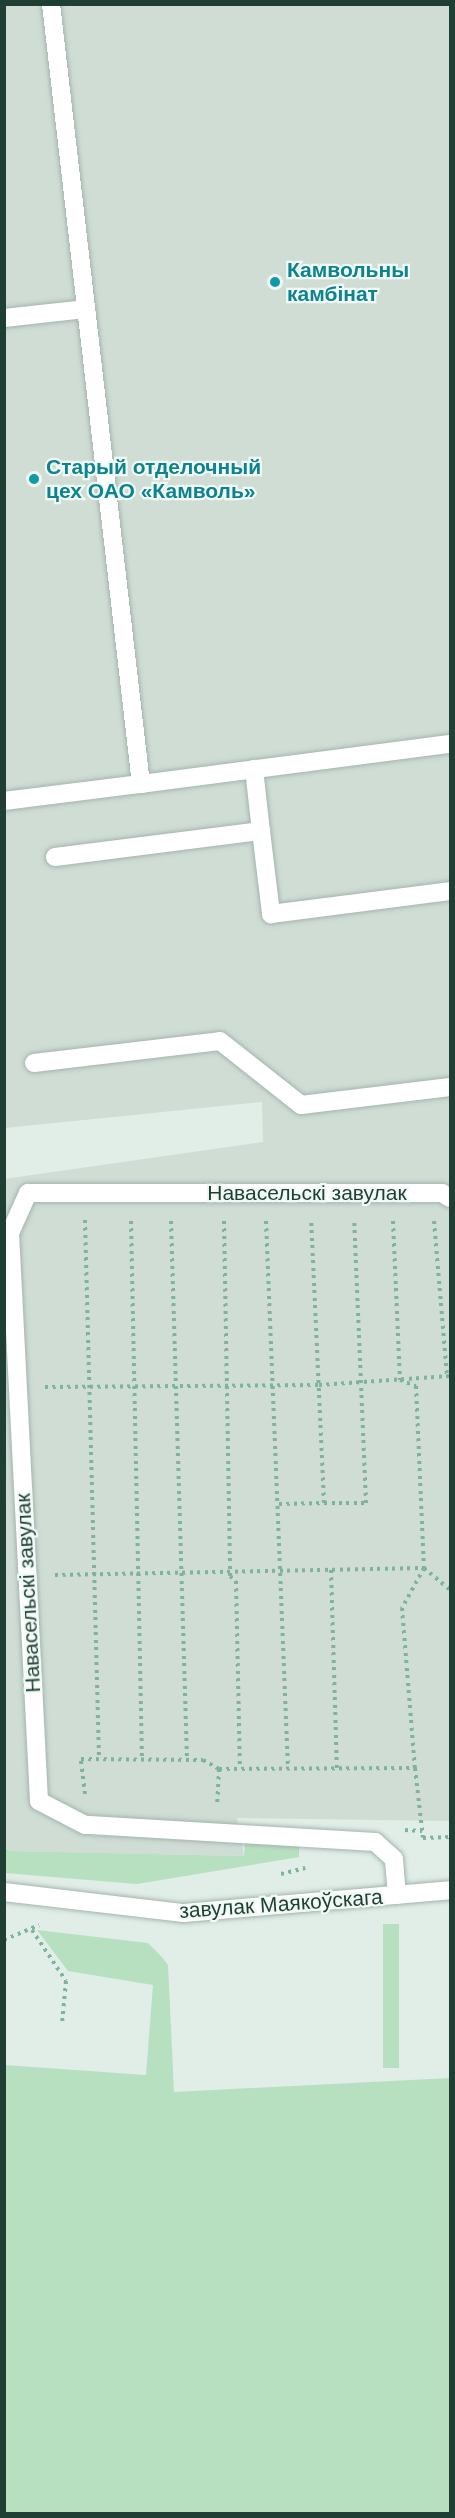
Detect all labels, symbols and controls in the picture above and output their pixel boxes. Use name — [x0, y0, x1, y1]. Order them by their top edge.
place label: Камвольны камбінат — [287, 257, 409, 307]
marker: Камвольны камбінат — [268, 275, 282, 289]
place label: Старый отделочный цех ОАО «Камволь» — [46, 454, 261, 504]
marker: Старый отделочный цех ОАО «Камволь» — [27, 472, 41, 486]
street label: Навасельскі завулак — [207, 1180, 407, 1206]
street label: Навасельскі завулак — [10, 1493, 46, 1693]
street label: завулак Маякоўскага — [178, 1884, 384, 1924]

